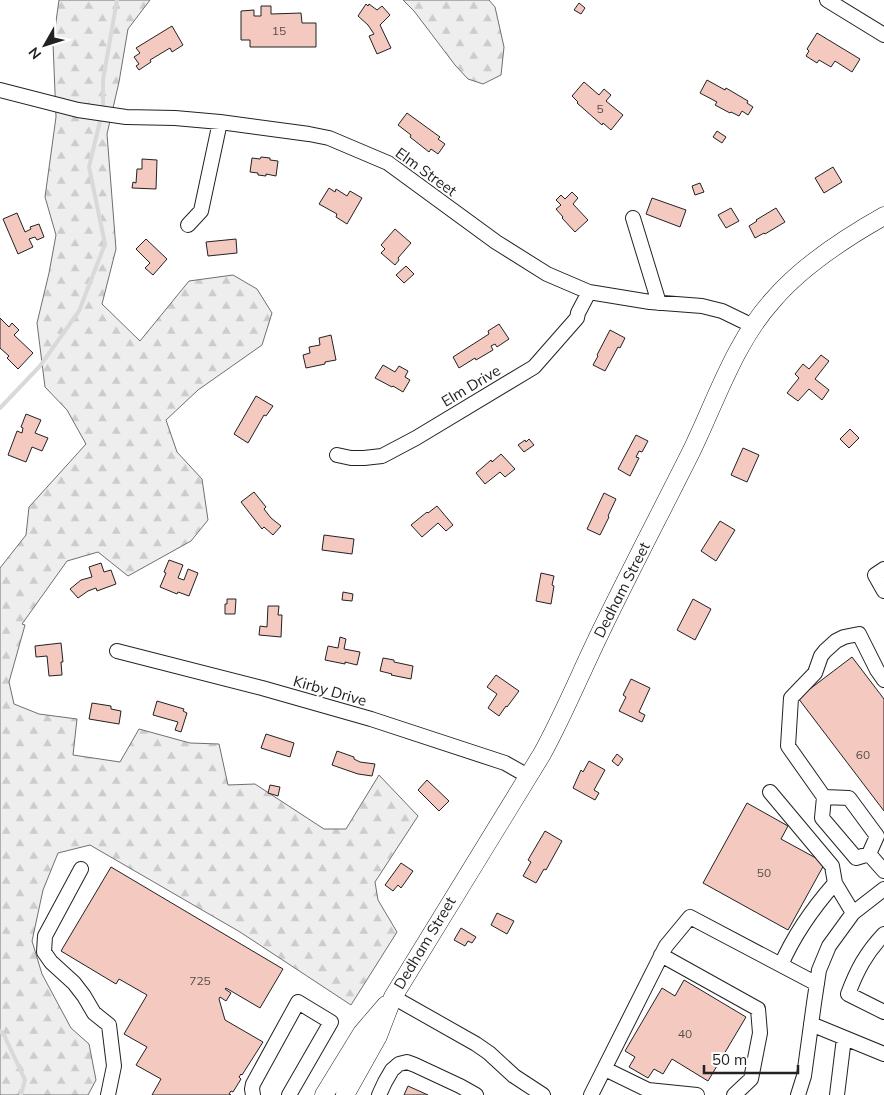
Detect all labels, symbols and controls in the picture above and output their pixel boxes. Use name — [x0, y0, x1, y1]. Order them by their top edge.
north arrow — [20, 20, 70, 70]
house number: 15 — [272, 23, 286, 38]
text: N — [25, 43, 45, 63]
house number: 5 — [596, 101, 604, 116]
street label: Elm Street — [392, 143, 461, 200]
street label: Elm Drive — [438, 361, 504, 411]
street label: Dedham Street — [589, 539, 654, 641]
street label: Kirby Drive — [291, 671, 369, 710]
house number: 60 — [856, 747, 870, 762]
house number: 50 — [757, 865, 771, 880]
street label: Dedham Street — [389, 893, 460, 993]
house number: 725 — [189, 973, 211, 988]
house number: 40 — [678, 1026, 692, 1041]
scale bar — [704, 1042, 798, 1074]
text: 50 m — [712, 1050, 747, 1069]

